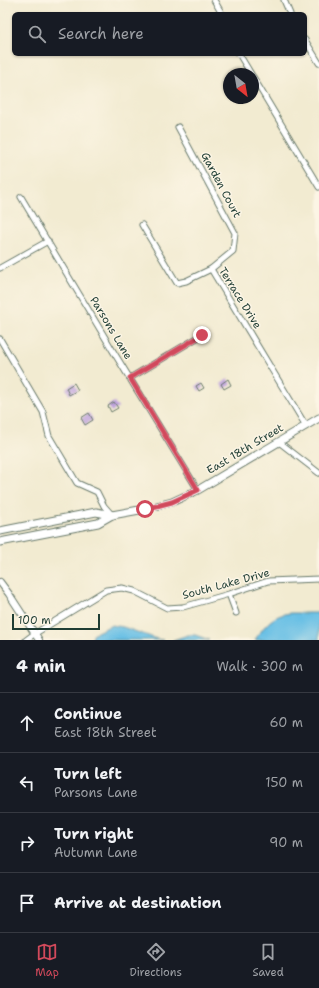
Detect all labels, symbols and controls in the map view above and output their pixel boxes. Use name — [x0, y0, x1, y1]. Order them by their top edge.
search box — [12, 12, 307, 56]
icon: search — [26, 23, 48, 45]
text: Search here — [58, 24, 144, 44]
north arrow — [223, 68, 259, 104]
street label: Garden Court — [197, 150, 245, 221]
street label: Terrace Drive — [215, 264, 265, 332]
street label: Parsons Lane — [86, 294, 136, 362]
route end — [193, 326, 211, 344]
street label: East 18th Street — [204, 420, 286, 478]
route start — [136, 500, 154, 518]
street label: South Lake Drive — [181, 565, 271, 603]
scale bar — [12, 612, 100, 631]
text: 100 m — [18, 613, 51, 628]
text: 4 min — [16, 655, 66, 677]
text: Walk · 300 m — [216, 658, 303, 675]
text: Continue — [54, 704, 122, 724]
icon: ahead — [16, 712, 38, 734]
text: 60 m — [270, 714, 303, 731]
text: East 18th Street — [54, 724, 157, 741]
text: Turn left — [54, 764, 122, 784]
icon: left — [16, 772, 38, 794]
text: 150 m — [265, 774, 303, 791]
text: Parsons Lane — [54, 784, 138, 801]
text: Turn right — [54, 824, 134, 844]
icon: right — [16, 832, 38, 854]
text: 90 m — [269, 834, 303, 851]
text: Autumn Lane — [54, 844, 138, 861]
icon: arrive — [16, 892, 38, 914]
text: Arrive at destination — [54, 893, 222, 913]
tab: Map — [35, 941, 59, 980]
tab: Directions — [129, 941, 182, 980]
tab: Saved — [252, 941, 284, 980]

